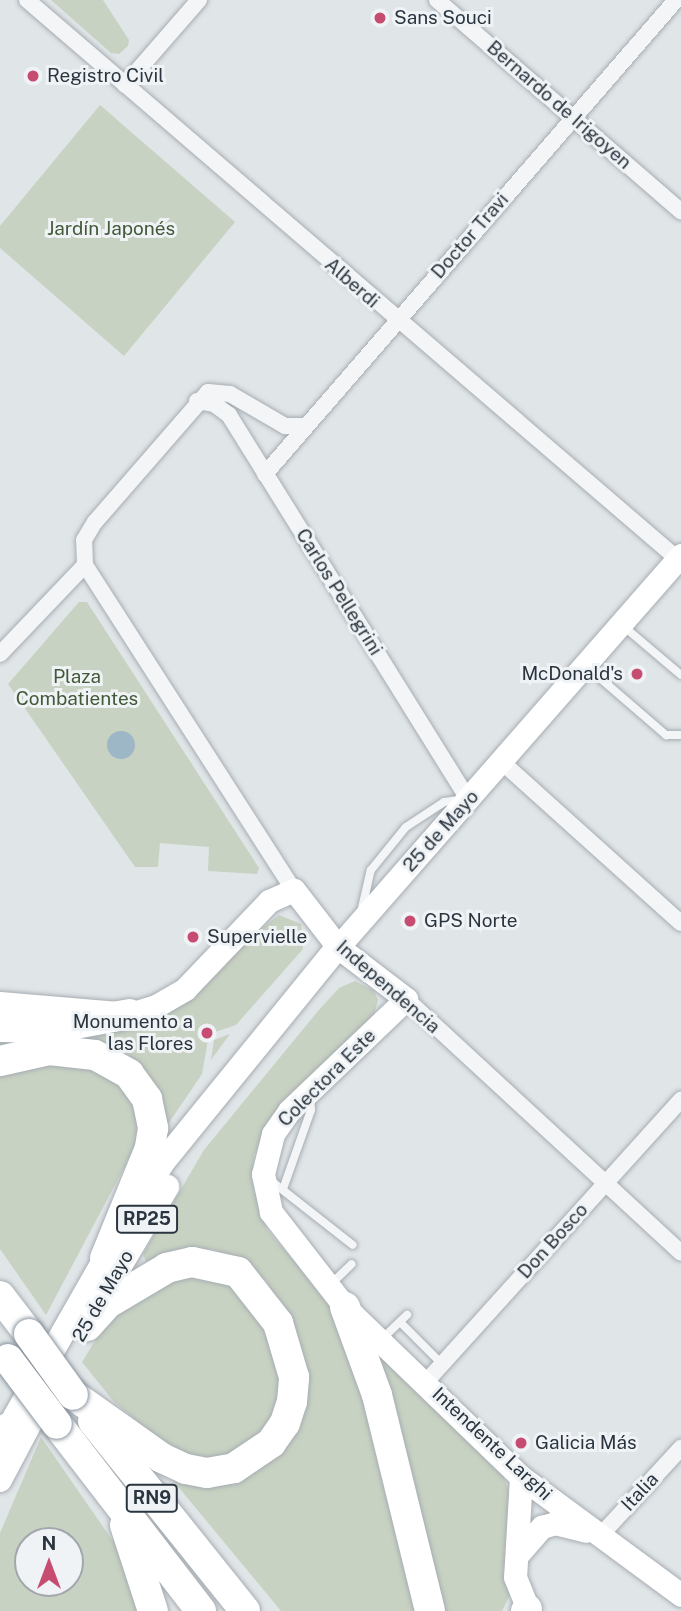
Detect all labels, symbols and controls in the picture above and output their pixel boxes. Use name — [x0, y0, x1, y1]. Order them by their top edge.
place label: Sans Souci — [394, 7, 492, 29]
marker: Sans Souci — [372, 10, 388, 26]
street label: Bernardo de Irigoyen — [482, 36, 636, 174]
place label: Registro Civil — [47, 65, 164, 87]
marker: Registro Civil — [25, 68, 41, 84]
street label: Doctor Travi — [427, 189, 513, 283]
park label: Jardín Japonés — [47, 218, 175, 240]
street label: Alberdi — [320, 253, 384, 313]
street label: Carlos Pellegrini — [291, 524, 387, 660]
place label: McDonald's — [521, 663, 623, 685]
park label: Plaza Combatientes — [16, 666, 138, 710]
marker: McDonald's — [629, 666, 645, 682]
street label: 25 de Mayo — [398, 785, 484, 877]
place label: GPS Norte — [424, 910, 518, 932]
marker: GPS Norte — [402, 913, 418, 929]
place label: Supervielle — [207, 926, 307, 948]
marker: Supervielle — [185, 929, 201, 945]
street label: Independencia — [331, 936, 445, 1038]
place label: Monumento a las Flores — [73, 1011, 193, 1055]
street label: Colectora Este — [273, 1024, 381, 1132]
marker: Monumento a las Flores — [199, 1025, 215, 1041]
street label: Don Bosco — [513, 1199, 593, 1283]
road number: RP25 — [116, 1204, 178, 1234]
street label: 25 de Mayo — [68, 1246, 138, 1346]
street label: Intendente Larghi — [427, 1383, 557, 1505]
place label: Galicia Más — [535, 1432, 637, 1454]
marker: Galicia Más — [513, 1435, 529, 1451]
street label: Italia — [617, 1468, 663, 1516]
road number: RN9 — [126, 1484, 178, 1512]
north arrow — [14, 1527, 84, 1597]
text: N — [42, 1532, 56, 1554]

